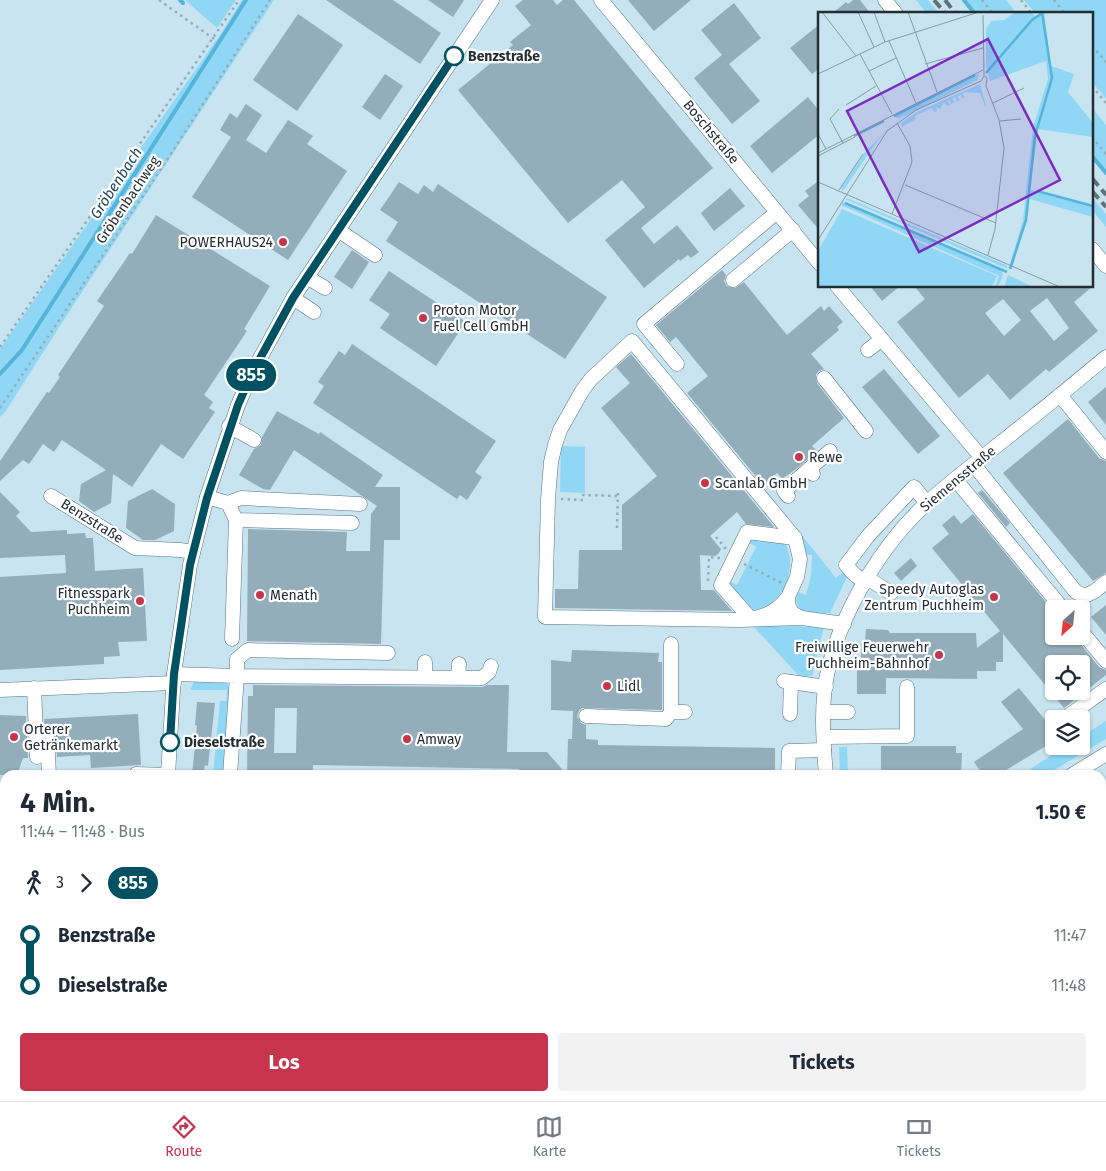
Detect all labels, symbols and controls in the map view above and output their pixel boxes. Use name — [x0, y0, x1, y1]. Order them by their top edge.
inset map — [818, 12, 1094, 288]
marker: Benzstraße — [444, 46, 464, 66]
place label: Benzstraße — [468, 48, 540, 65]
street label: Boschstraße — [679, 97, 743, 167]
water label: Gröbenbach — [86, 144, 146, 222]
street label: Gröbenbachweg — [92, 152, 164, 247]
place label: POWERHAUS24 — [180, 234, 274, 251]
marker: POWERHAUS24 — [277, 236, 289, 248]
place label: Proton Motor Fuel Cell GmbH — [433, 302, 529, 335]
marker: Proton Motor Fuel Cell GmbH — [417, 312, 429, 324]
line badge: 855 — [222, 359, 280, 391]
text: 855 — [236, 364, 266, 386]
street label: Siemensstraße — [917, 442, 999, 516]
place label: Rewe — [809, 449, 843, 466]
marker: Rewe — [793, 451, 805, 463]
place label: Scanlab GmbH — [715, 475, 807, 492]
marker: Scanlab GmbH — [699, 477, 711, 489]
street label: Benzstraße — [58, 495, 126, 547]
place label: Speedy Autoglas Zentrum Puchheim — [864, 581, 984, 614]
place label: Fitnesspark Puchheim — [57, 585, 131, 618]
place label: Menath — [270, 587, 318, 604]
marker: Menath — [254, 589, 266, 601]
marker: Speedy Autoglas Zentrum Puchheim — [988, 591, 1000, 603]
marker: Fitnesspark Puchheim — [134, 595, 146, 607]
north arrow — [1045, 600, 1090, 645]
map controls — [1045, 600, 1090, 755]
place label: Freiwillige Feuerwehr Puchheim-Bahnhof — [795, 639, 930, 672]
marker: Freiwillige Feuerwehr Puchheim-Bahnhof — [933, 649, 945, 661]
button: locate — [1045, 655, 1090, 700]
place label: Lidl — [617, 678, 640, 695]
marker: Lidl — [601, 680, 613, 692]
button: layers — [1045, 710, 1090, 755]
place label: Orterer Getränkemarkt — [24, 721, 119, 754]
marker: Orterer Getränkemarkt — [8, 731, 20, 743]
place label: Amway — [417, 731, 461, 748]
marker: Dieselstraße — [160, 732, 180, 752]
marker: Amway — [401, 733, 413, 745]
place label: Dieselstraße — [184, 734, 265, 751]
text: 4 Min. — [20, 786, 95, 819]
text: 1.50 € — [1035, 801, 1086, 824]
text: 11:44 – 11:48 · Bus — [20, 822, 145, 841]
icon: walk — [20, 869, 48, 897]
icon: forward — [72, 869, 100, 897]
text: 855 — [118, 872, 148, 894]
text: 3 — [56, 873, 64, 892]
text: Benzstraße — [58, 924, 156, 947]
text: 11:47 — [1053, 926, 1086, 945]
text: Dieselstraße — [58, 974, 167, 997]
text: 11:48 — [1051, 976, 1086, 995]
button: Los — [20, 1033, 548, 1091]
button: Tickets — [558, 1033, 1086, 1091]
tab: Route — [165, 1113, 202, 1160]
tab: Karte — [533, 1113, 566, 1160]
tab: Tickets — [897, 1113, 941, 1160]

